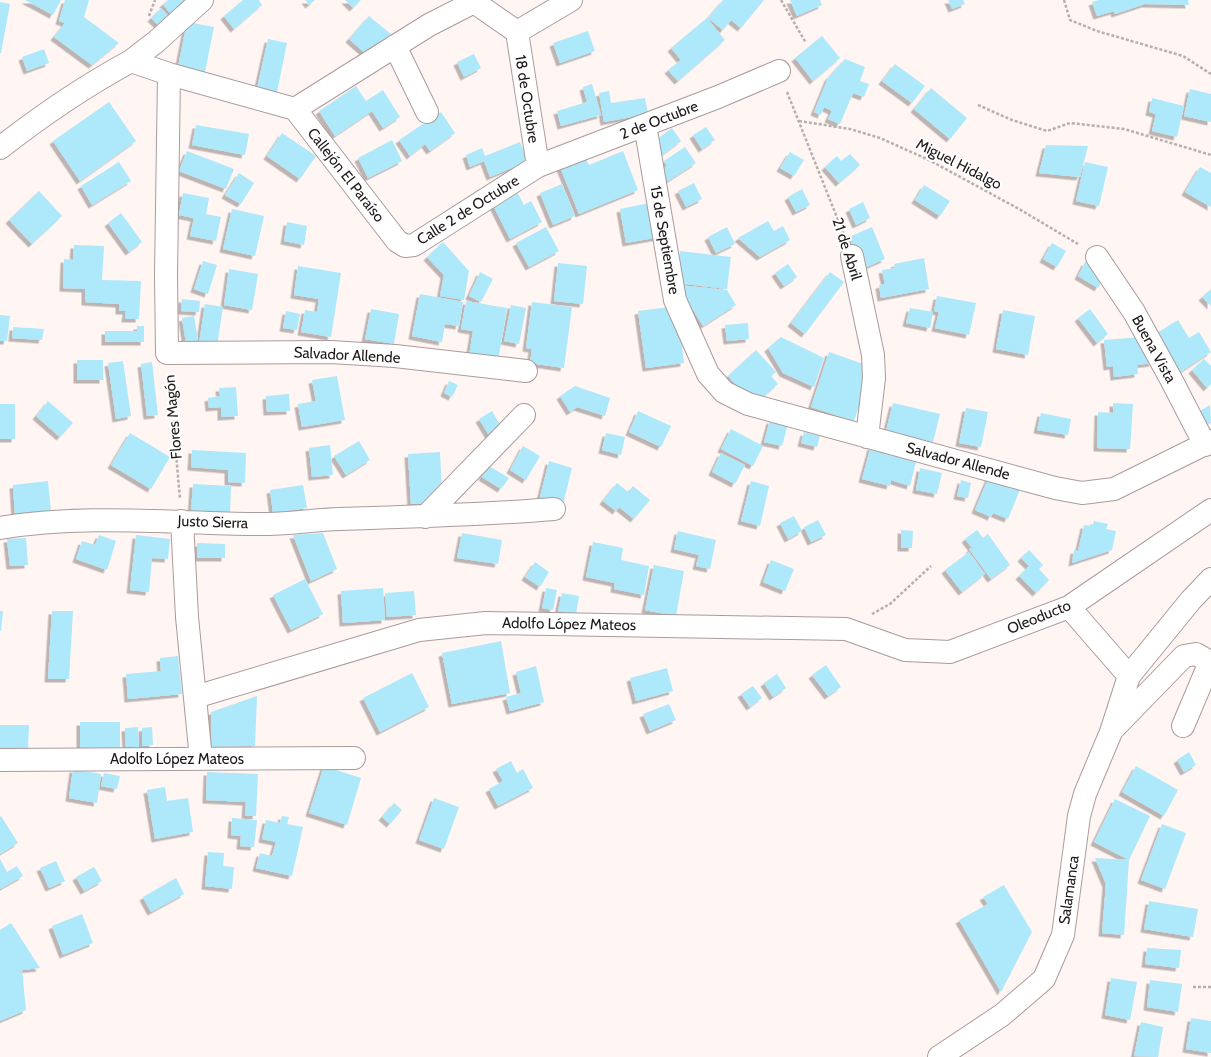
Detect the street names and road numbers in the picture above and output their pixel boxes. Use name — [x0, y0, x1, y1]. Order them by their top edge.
street label: 18 de Octubre — [511, 54, 543, 144]
street label: 2 de Octubre — [617, 97, 701, 143]
street label: Callejón El Paraíso — [304, 124, 388, 226]
street label: Miguel Hidalgo — [913, 135, 1005, 193]
street label: Calle 2 de Octubre — [414, 171, 523, 249]
street label: 15 de Septiembre — [647, 184, 683, 296]
street label: 21 de Abril — [828, 216, 866, 283]
street label: Buena Vista — [1128, 312, 1180, 387]
street label: Salvador Allende — [293, 343, 401, 367]
street label: Flores Magón — [160, 374, 186, 460]
street label: Salvador Allende — [904, 438, 1012, 484]
street label: Justo Sierra — [176, 512, 249, 532]
street label: Oleoducto — [1005, 596, 1073, 638]
street label: Adolfo López Mateos — [502, 614, 636, 634]
street label: Adolfo López Mateos — [110, 750, 244, 768]
street label: Salamanca — [1055, 854, 1083, 926]

